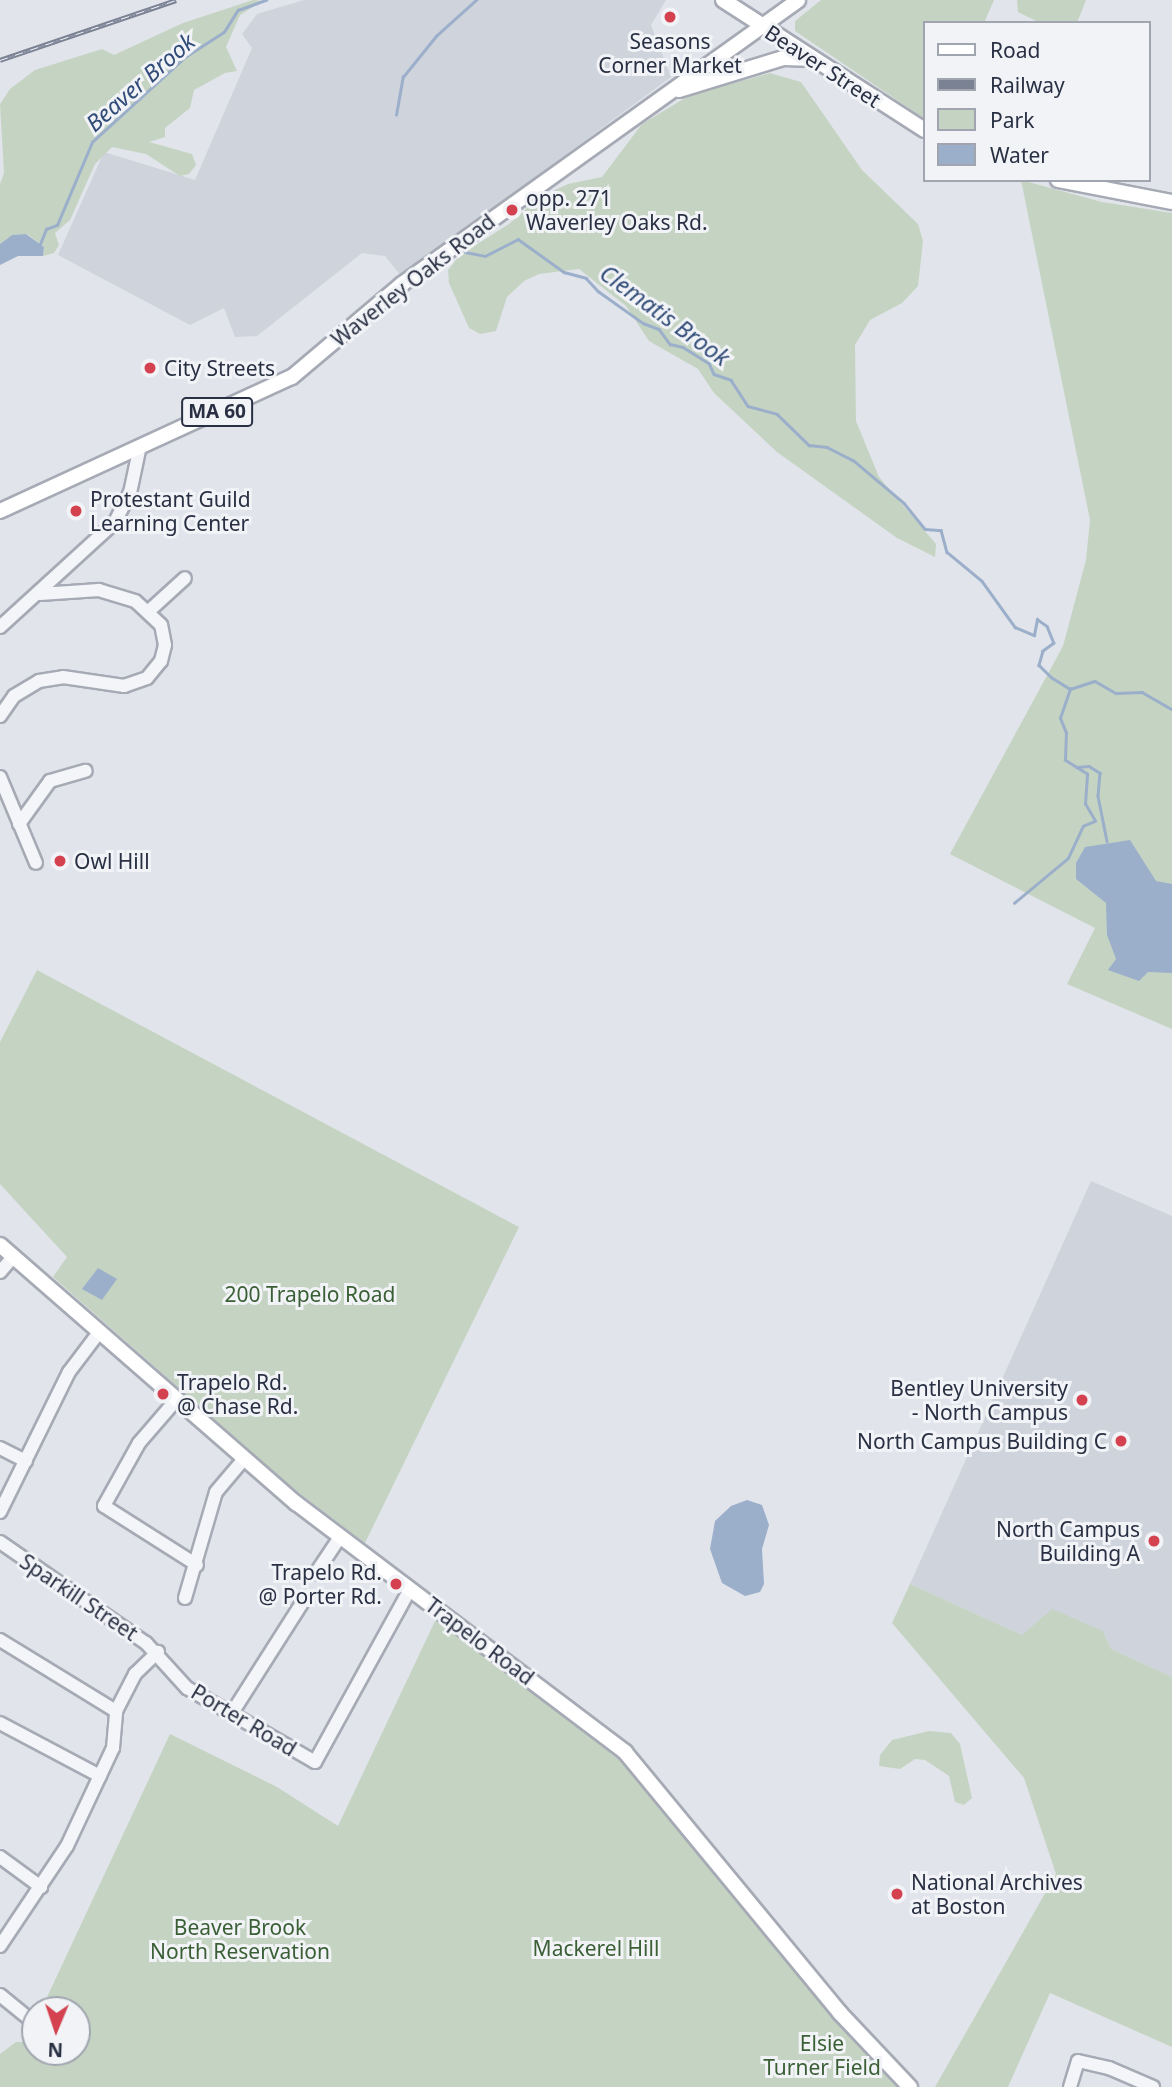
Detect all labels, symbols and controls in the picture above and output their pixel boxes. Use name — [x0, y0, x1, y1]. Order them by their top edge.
marker: Seasons Corner Market — [662, 9, 678, 25]
street label: Beaver Street — [761, 19, 885, 113]
legend — [923, 21, 1151, 182]
water label: Beaver Brook — [80, 27, 200, 137]
place label: Seasons Corner Market — [598, 28, 742, 78]
text: Road — [990, 36, 1040, 64]
text: Railway — [990, 71, 1065, 99]
text: Park — [990, 106, 1034, 134]
text: Water — [990, 141, 1049, 169]
place label: opp. 271 Waverley Oaks Rd. — [526, 185, 708, 235]
marker: opp. 271 Waverley Oaks Rd. — [504, 202, 520, 218]
street label: Waverley Oaks Road — [326, 208, 500, 352]
water label: Clematis Brook — [595, 259, 735, 371]
place label: City Streets — [164, 355, 275, 381]
marker: City Streets — [142, 360, 158, 376]
road number: MA 60 — [180, 396, 254, 428]
place label: Protestant Guild Learning Center — [90, 486, 251, 536]
marker: Protestant Guild Learning Center — [68, 503, 84, 519]
place label: Owl Hill — [74, 848, 150, 874]
marker: Owl Hill — [52, 853, 68, 869]
park label: 200 Trapelo Road — [225, 1281, 395, 1307]
place label: Trapelo Rd. @ Chase Rd. — [177, 1369, 298, 1419]
place label: Bentley University - North Campus — [890, 1375, 1068, 1425]
marker: Trapelo Rd. @ Chase Rd. — [155, 1386, 171, 1402]
marker: Bentley University - North Campus — [1074, 1392, 1090, 1408]
place label: North Campus Building C — [857, 1428, 1107, 1454]
marker: North Campus Building C — [1113, 1433, 1129, 1449]
place label: North Campus Building A — [996, 1516, 1140, 1566]
marker: North Campus Building A — [1146, 1533, 1162, 1549]
street label: Sparkill Street — [15, 1548, 143, 1646]
place label: Trapelo Rd. @ Porter Rd. — [258, 1559, 382, 1609]
marker: Trapelo Rd. @ Porter Rd. — [388, 1576, 404, 1592]
street label: Trapelo Road — [421, 1592, 539, 1690]
street label: Porter Road — [187, 1679, 301, 1761]
place label: National Archives at Boston — [911, 1869, 1083, 1919]
marker: National Archives at Boston — [889, 1886, 905, 1902]
park label: Beaver Brook North Reservation — [150, 1914, 330, 1964]
park label: Mackerel Hill — [533, 1935, 659, 1961]
north arrow — [21, 1996, 91, 2066]
park label: Elsie Turner Field — [763, 2030, 881, 2080]
text: N — [47, 2037, 64, 2063]

